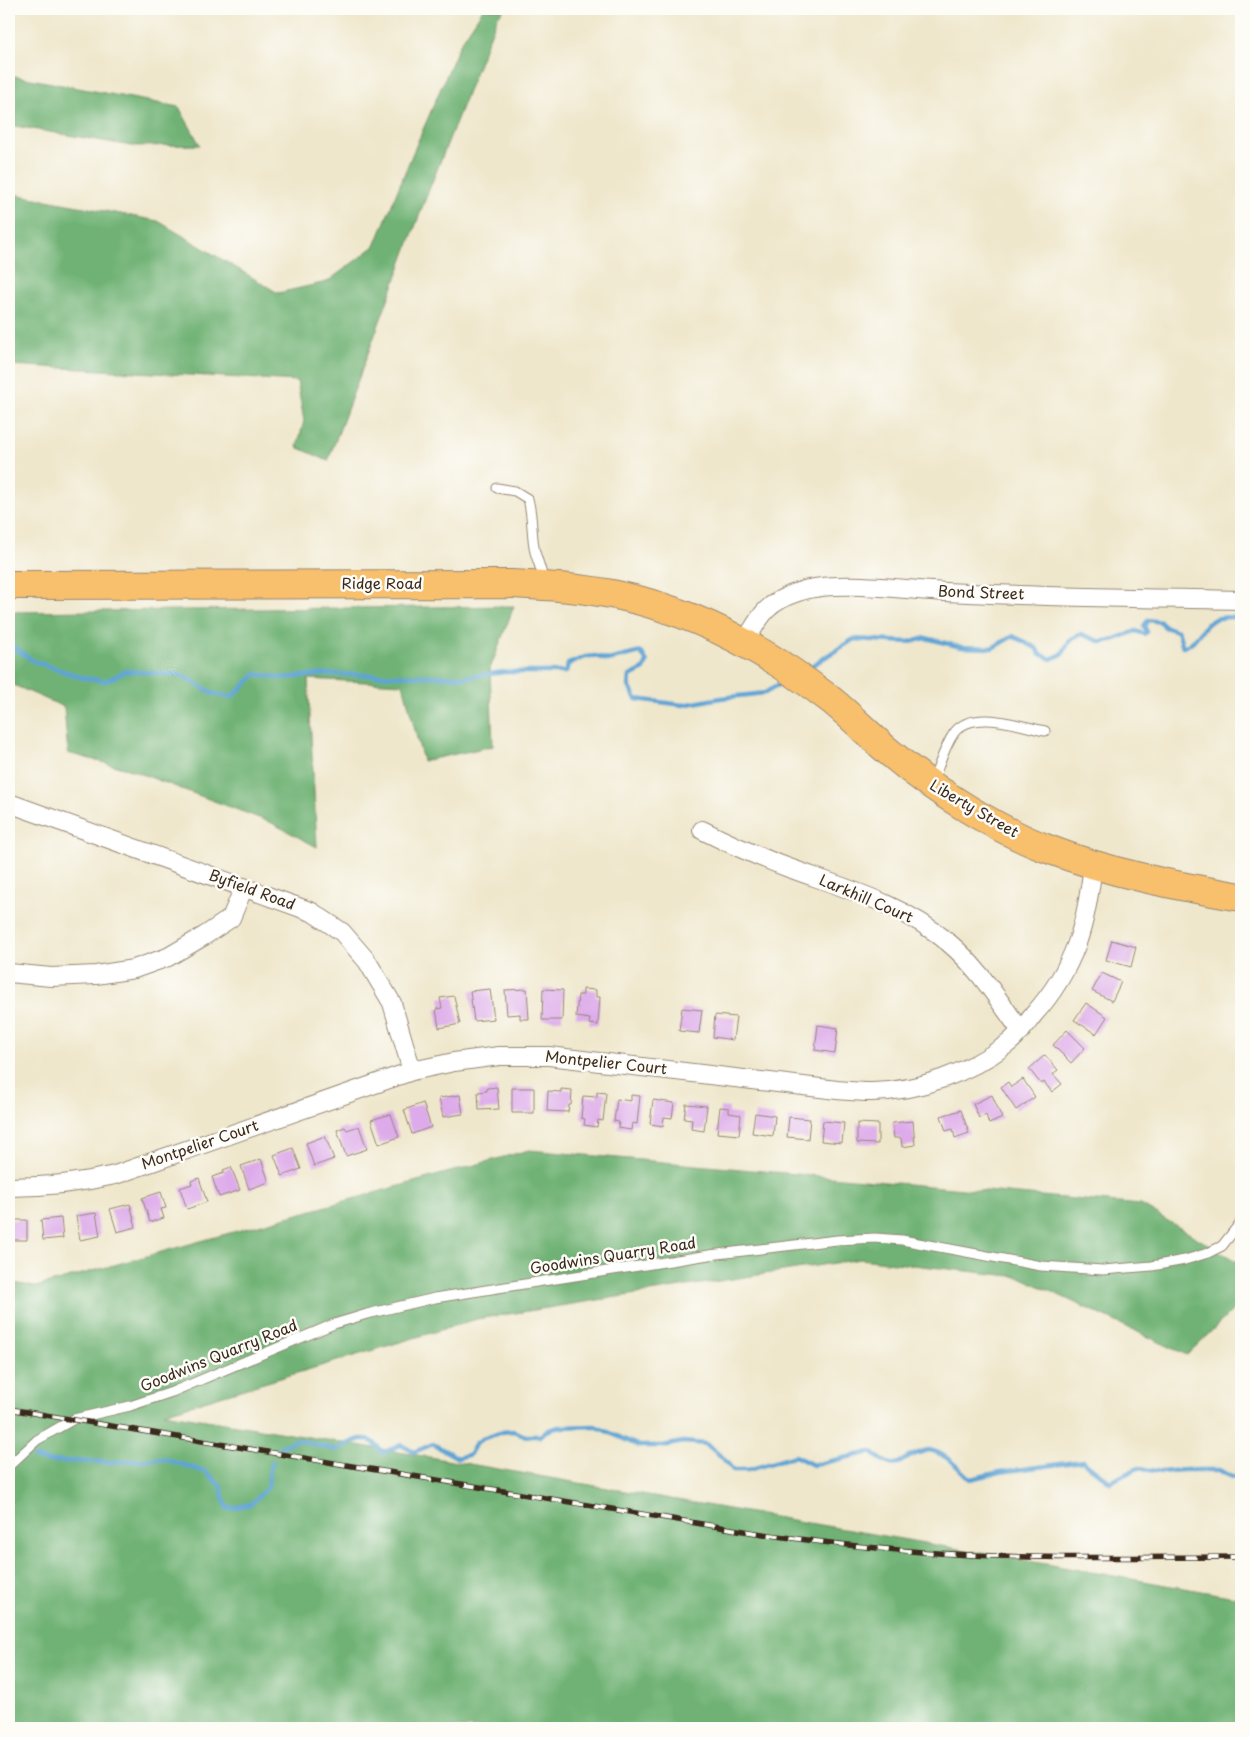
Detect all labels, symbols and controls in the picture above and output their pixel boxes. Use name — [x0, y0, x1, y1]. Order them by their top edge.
street label: Ridge Road — [341, 571, 423, 594]
street label: Bond Street — [937, 578, 1025, 605]
street label: Liberty Street — [926, 773, 1024, 843]
street label: Byfield Road — [206, 862, 299, 915]
street label: Larkhill Court — [816, 867, 917, 928]
street label: Montpelier Court — [544, 1044, 668, 1079]
street label: Montpelier Court — [138, 1113, 261, 1174]
street label: Goodwins Quarry Road — [528, 1230, 697, 1279]
street label: Goodwins Quarry Road — [136, 1313, 301, 1397]

